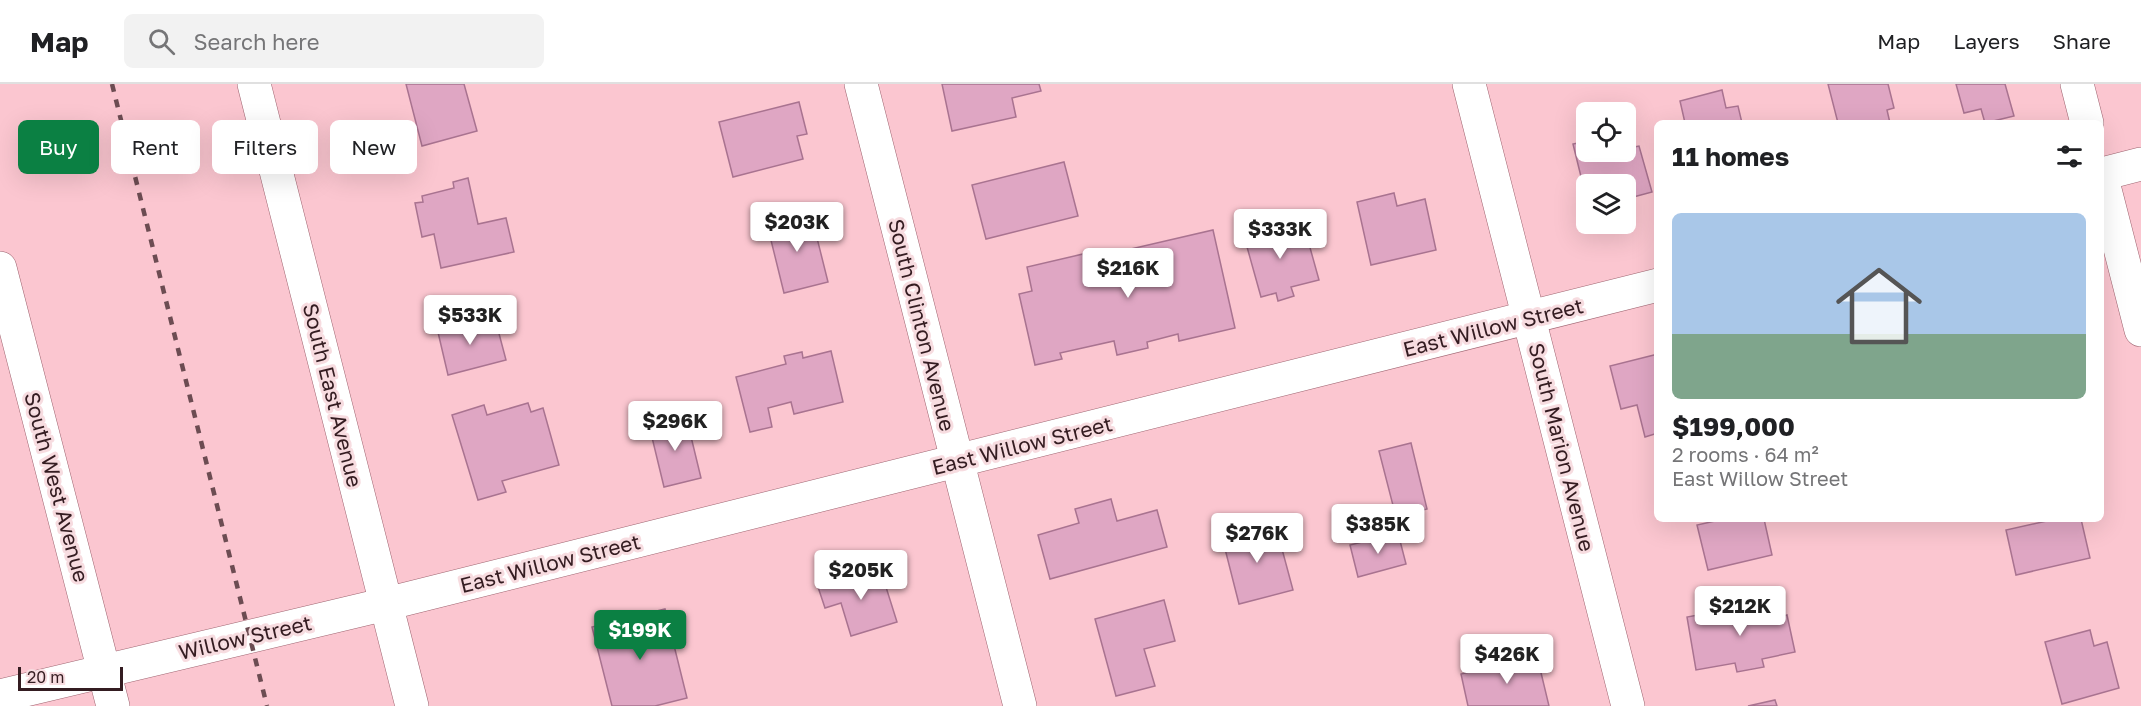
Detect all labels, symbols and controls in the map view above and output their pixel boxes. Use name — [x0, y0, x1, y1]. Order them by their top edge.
search box — [124, 14, 544, 68]
text: Map — [30, 25, 88, 58]
icon: search — [145, 25, 178, 58]
text: Search here — [193, 28, 319, 55]
text: Map — [1877, 28, 1920, 54]
text: Layers — [1953, 28, 2020, 54]
text: Share — [2053, 28, 2111, 54]
map controls — [1576, 102, 1636, 234]
button: locate — [1576, 102, 1636, 162]
chip: Buy — [18, 120, 99, 174]
chip: Rent — [111, 120, 200, 174]
chip: Filters — [212, 120, 318, 174]
chip: New — [330, 120, 417, 174]
icon: filters — [2053, 140, 2086, 173]
text: 11 homes — [1672, 141, 1789, 172]
button: layers — [1576, 174, 1636, 234]
pin: $203K — [755, 202, 839, 253]
text: $203K — [764, 209, 830, 233]
pin: $333K — [1238, 209, 1322, 260]
street label: South Clinton Avenue — [883, 216, 961, 434]
text: $333K — [1248, 216, 1312, 240]
pin: $216K — [1086, 248, 1170, 299]
icon: home — [1825, 252, 1933, 360]
text: $216K — [1096, 255, 1160, 279]
street label: East Willow Street — [1400, 292, 1586, 362]
pin: $533K — [428, 295, 512, 346]
street label: South East Avenue — [298, 300, 368, 490]
text: $533K — [438, 302, 502, 326]
street label: South Marion Avenue — [1524, 340, 1600, 554]
street label: South West Avenue — [19, 389, 95, 585]
pin: $296K — [633, 401, 717, 452]
text: $296K — [642, 408, 708, 432]
street label: East Willow Street — [929, 410, 1115, 480]
text: $199,000 — [1672, 411, 1795, 442]
text: 2 rooms · 64 m² — [1672, 442, 1819, 466]
text: East Willow Street — [1672, 466, 1848, 490]
pin: $385K — [1336, 504, 1420, 555]
text: $385K — [1345, 511, 1411, 535]
pin: $276K — [1215, 513, 1299, 564]
text: $276K — [1225, 520, 1289, 544]
street label: East Willow Street — [457, 528, 643, 598]
pin: $205K — [819, 550, 903, 601]
text: $205K — [828, 557, 894, 581]
pin: $212K — [1698, 586, 1782, 637]
text: $212K — [1709, 593, 1771, 617]
street label: Willow Street — [176, 609, 314, 665]
pin: $199K — [598, 610, 682, 661]
text: $199K — [608, 617, 672, 641]
pin: $426K — [1465, 634, 1549, 685]
text: $426K — [1474, 641, 1540, 665]
scale bar — [18, 664, 123, 692]
text: 20 m — [27, 667, 64, 687]

